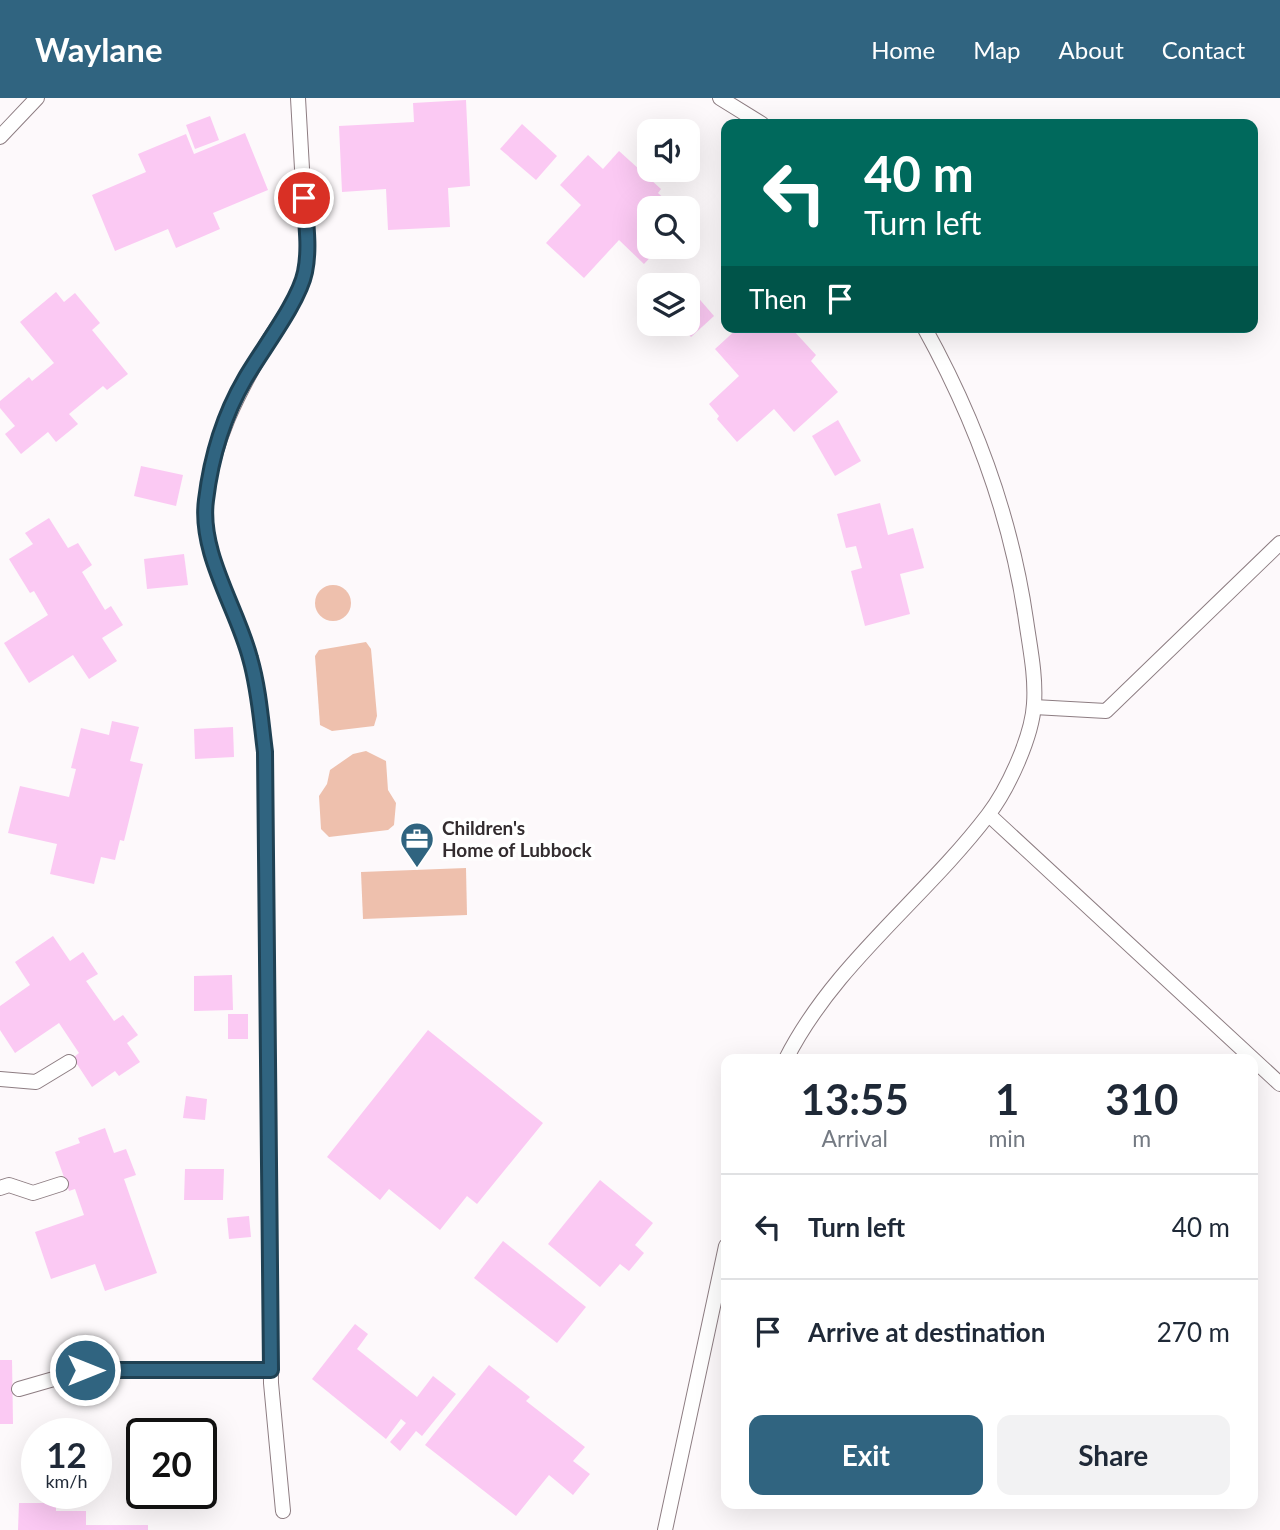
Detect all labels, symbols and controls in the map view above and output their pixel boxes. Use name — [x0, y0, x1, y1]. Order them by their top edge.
text: Waylane — [35, 29, 163, 69]
text: Home — [871, 35, 935, 64]
text: Map — [973, 35, 1021, 64]
text: About — [1059, 35, 1124, 64]
text: Contact — [1162, 35, 1245, 64]
map controls — [637, 119, 700, 336]
button: sound — [637, 119, 700, 182]
text: 40 m — [864, 144, 974, 202]
icon: left — [749, 147, 840, 238]
pin — [274, 168, 334, 228]
icon: arrive — [285, 179, 323, 217]
button: search — [637, 196, 700, 259]
text: Turn left — [864, 203, 981, 242]
button: layers — [637, 273, 700, 336]
icon: arrive — [821, 280, 859, 318]
text: Then — [749, 283, 807, 315]
place label: Children's Home of Lubbock — [442, 816, 593, 861]
office icon: Children's Home of Lubbock — [398, 820, 436, 869]
text: 13:55 — [801, 1074, 909, 1124]
text: 1 — [995, 1074, 1019, 1124]
text: 310 — [1105, 1074, 1178, 1124]
text: Arrival — [822, 1124, 888, 1152]
text: min — [988, 1124, 1026, 1152]
text: m — [1132, 1124, 1151, 1152]
icon: left — [749, 1208, 787, 1246]
text: Turn left — [808, 1211, 905, 1243]
text: 40 m — [1172, 1211, 1230, 1243]
icon: arrive — [749, 1313, 787, 1351]
text: Arrive at destination — [808, 1316, 1045, 1348]
text: 270 m — [1157, 1316, 1230, 1348]
position arrow — [48, 1333, 122, 1407]
button: Exit — [749, 1415, 983, 1495]
button: Share — [997, 1415, 1230, 1495]
speed limit sign: 20 — [126, 1418, 217, 1509]
text: 12 — [46, 1433, 87, 1475]
text: km/h — [45, 1470, 88, 1492]

